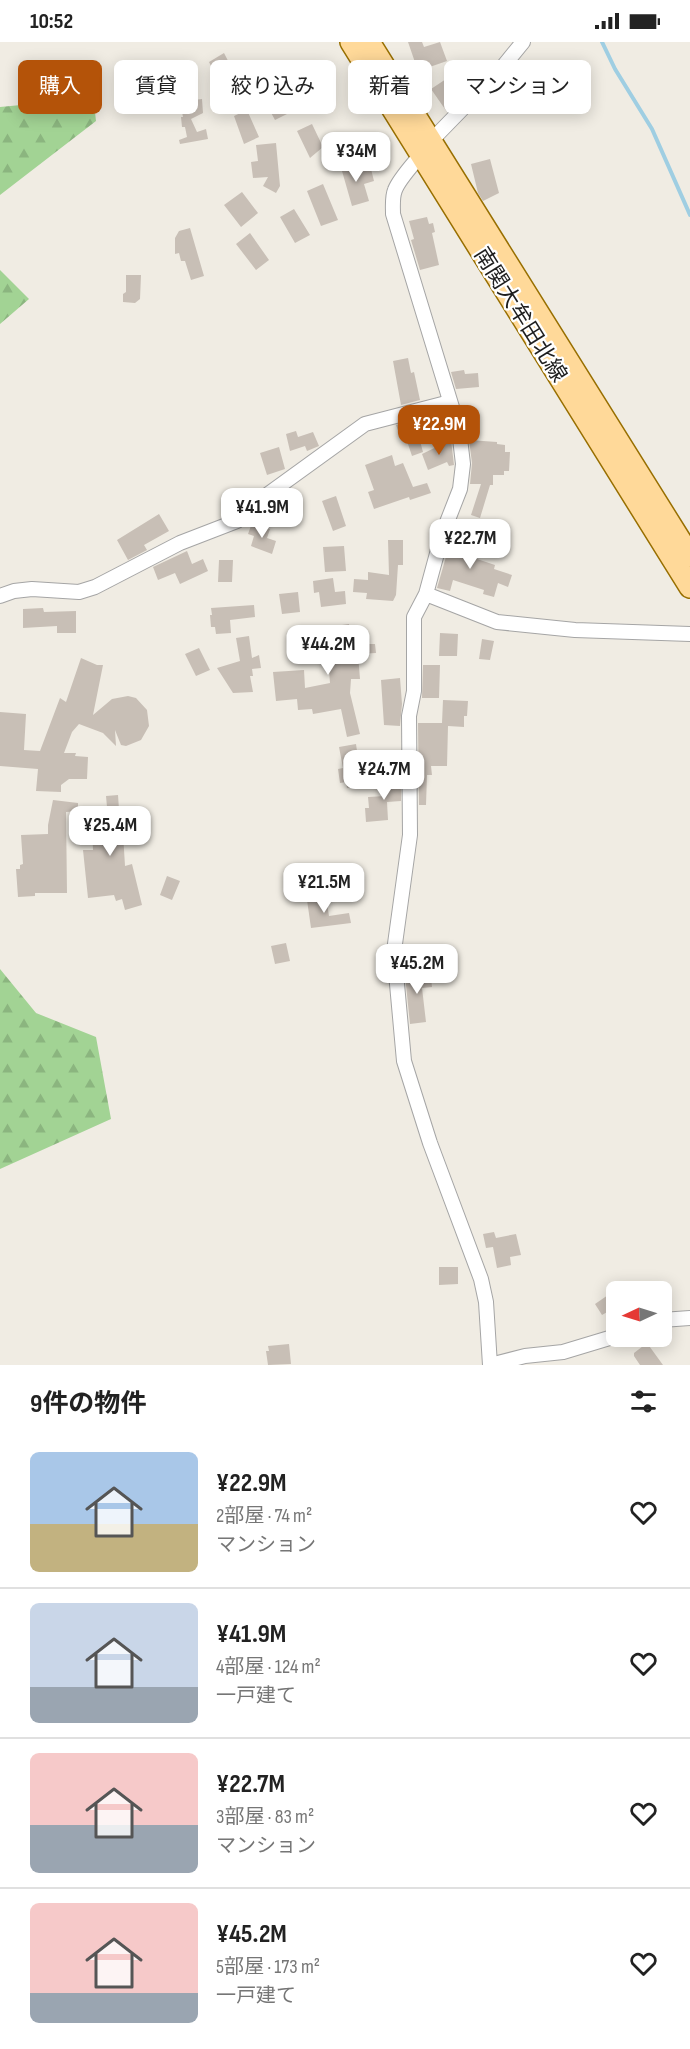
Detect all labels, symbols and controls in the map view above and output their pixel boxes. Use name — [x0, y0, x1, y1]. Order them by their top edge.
text: 10:52 — [30, 8, 73, 35]
chip: 購入 — [18, 60, 102, 114]
chip: 賃貸 — [114, 60, 198, 114]
chip: 絞り込み — [210, 60, 336, 114]
chip: 新着 — [348, 60, 432, 114]
chip: マンション — [444, 60, 591, 114]
pin: ¥34M — [320, 132, 392, 183]
text: ¥34M — [335, 139, 377, 163]
street label: 南関大牟田北線 — [468, 243, 572, 387]
pin: ¥22.9M — [390, 405, 488, 456]
text: ¥22.9M — [412, 412, 466, 436]
pin: ¥41.9M — [213, 488, 311, 539]
text: ¥41.9M — [235, 495, 289, 519]
pin: ¥22.7M — [421, 519, 519, 570]
text: ¥22.7M — [444, 526, 496, 550]
pin: ¥44.2M — [279, 625, 377, 676]
text: ¥44.2M — [300, 632, 356, 656]
pin: ¥24.7M — [335, 750, 433, 801]
text: ¥24.7M — [357, 757, 411, 781]
pin: ¥25.4M — [61, 806, 159, 857]
text: ¥25.4M — [83, 813, 137, 837]
pin: ¥21.5M — [275, 863, 373, 914]
text: ¥21.5M — [297, 870, 351, 894]
pin: ¥45.2M — [368, 944, 466, 995]
text: ¥45.2M — [390, 951, 444, 975]
north arrow — [606, 1281, 672, 1347]
map controls — [606, 1281, 672, 1347]
icon: filters — [627, 1385, 660, 1418]
text: 9件の物件 — [30, 1389, 146, 1420]
text: ¥22.9M — [216, 1468, 286, 1499]
icon: home — [78, 1476, 150, 1548]
icon: heart — [627, 1496, 660, 1529]
text: 2部屋 · 74 m² — [216, 1504, 312, 1528]
text: マンション — [216, 1533, 316, 1557]
text: ¥41.9M — [216, 1619, 286, 1650]
icon: home — [78, 1627, 150, 1699]
icon: heart — [627, 1647, 660, 1680]
text: 4部屋 · 124 m² — [216, 1655, 321, 1679]
text: 一戸建て — [216, 1684, 296, 1708]
text: ¥22.7M — [216, 1769, 285, 1800]
icon: home — [78, 1777, 150, 1849]
icon: heart — [627, 1797, 660, 1830]
text: 3部屋 · 83 m² — [216, 1805, 314, 1829]
text: マンション — [216, 1834, 316, 1858]
text: ¥45.2M — [216, 1919, 287, 1950]
icon: home — [78, 1927, 150, 1999]
icon: heart — [627, 1947, 660, 1980]
text: 5部屋 · 173 m² — [216, 1955, 320, 1979]
text: 一戸建て — [216, 1984, 296, 2008]

